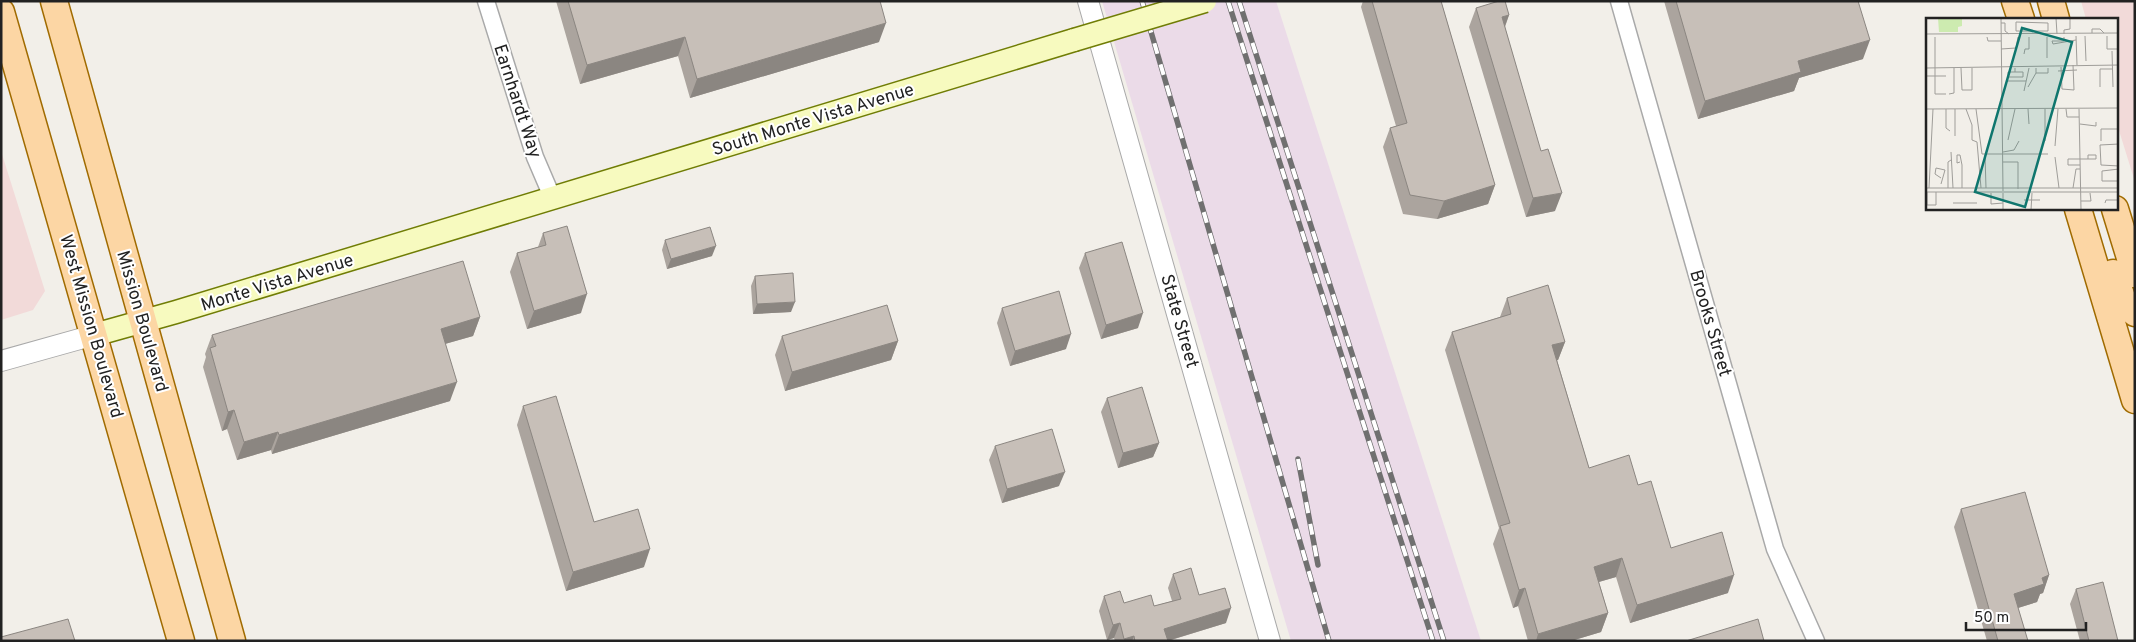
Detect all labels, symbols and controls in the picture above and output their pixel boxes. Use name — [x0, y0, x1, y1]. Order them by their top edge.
inset map — [1926, 18, 2118, 210]
street label: Earnhardt Way — [487, 42, 546, 161]
street label: South Monte Vista Avenue — [710, 79, 917, 162]
street label: West Mission Boulevard — [53, 232, 128, 421]
street label: Mission Boulevard — [110, 248, 173, 395]
street label: Monte Vista Avenue — [198, 249, 357, 318]
street label: Brooks Street — [1683, 267, 1736, 380]
street label: State Street — [1154, 272, 1203, 371]
scale bar — [1966, 600, 2086, 632]
text: 50 m — [1974, 609, 2009, 628]

